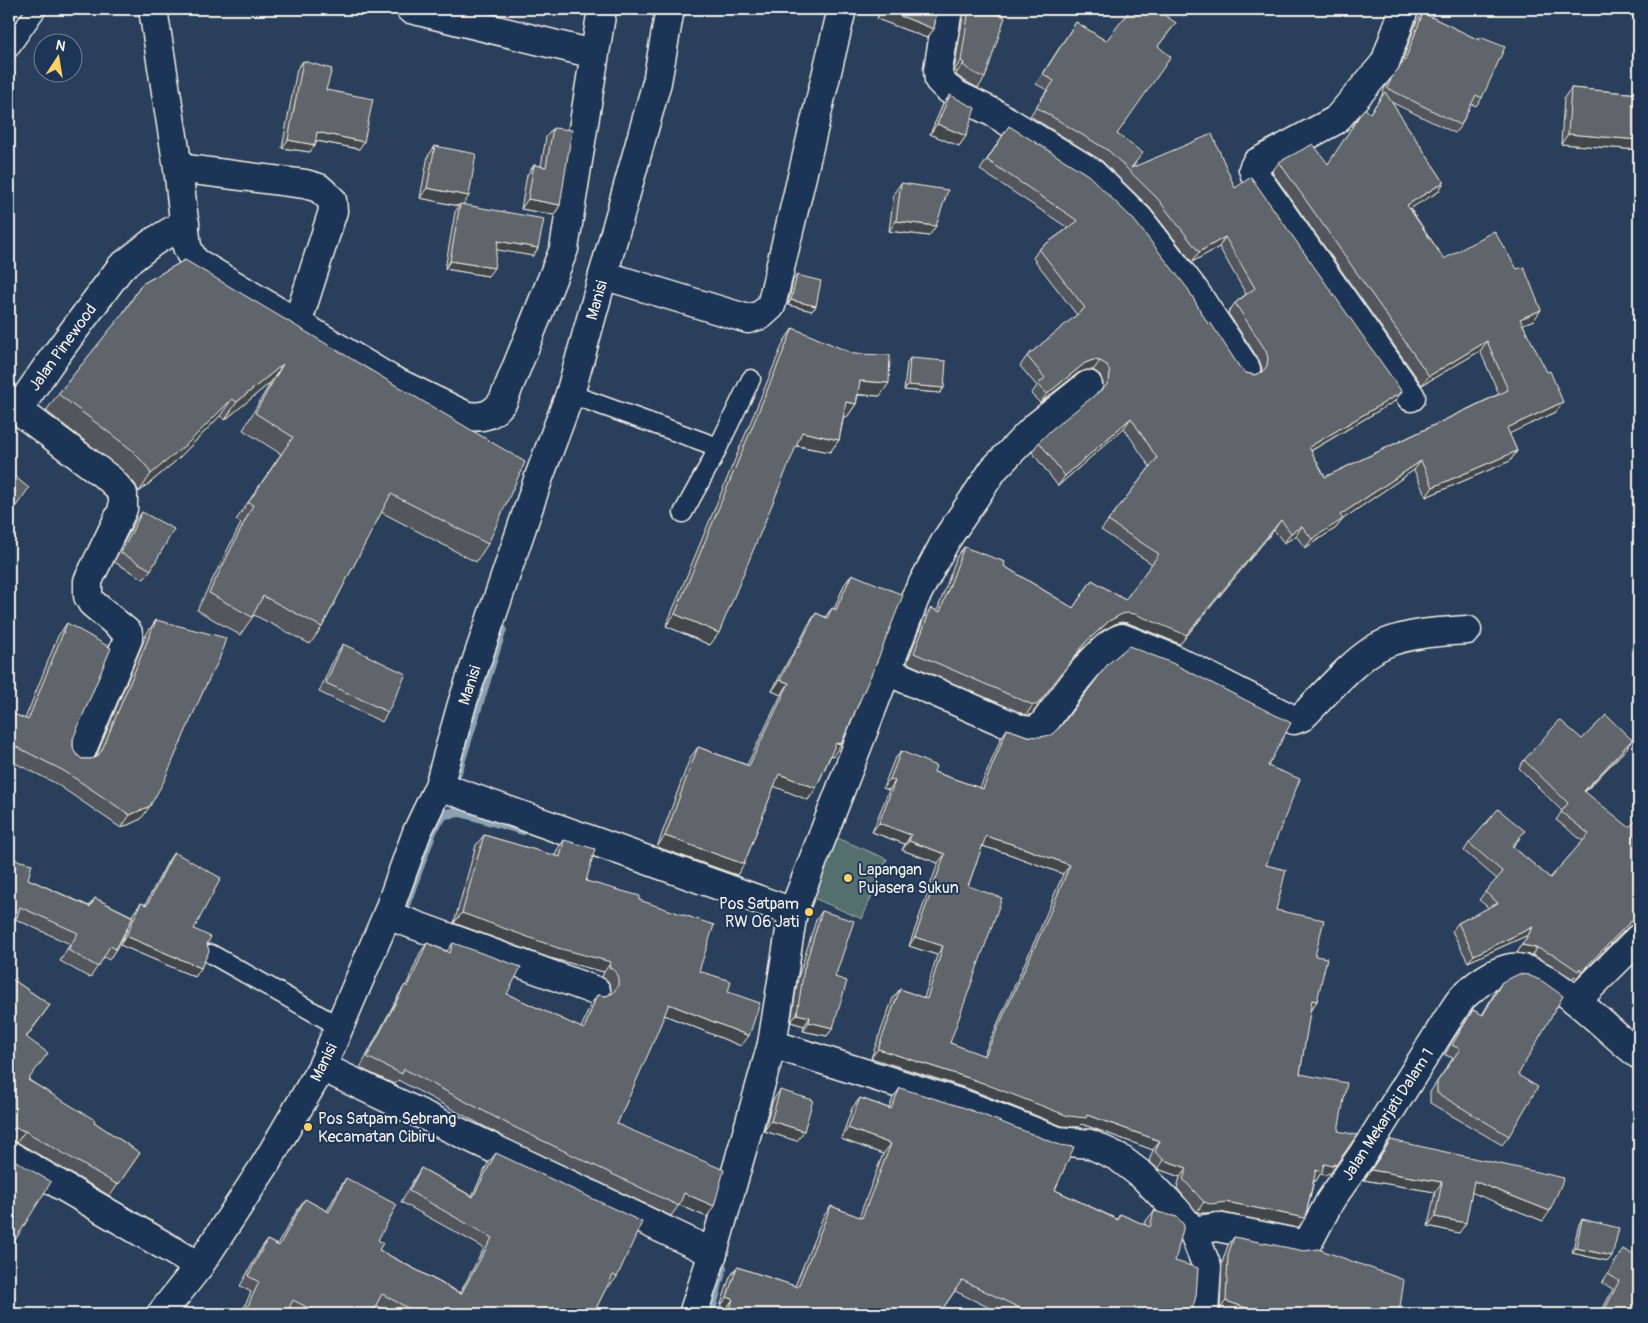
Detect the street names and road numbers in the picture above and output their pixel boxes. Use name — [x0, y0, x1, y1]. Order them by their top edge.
street label: Manisi — [582, 278, 612, 322]
street label: Jalan Pinewood — [25, 300, 101, 395]
street label: Manisi — [454, 663, 486, 708]
street label: Manisi — [306, 1040, 342, 1085]
street label: Jalan Mekarjati Dalam 1 — [1338, 1045, 1438, 1184]

